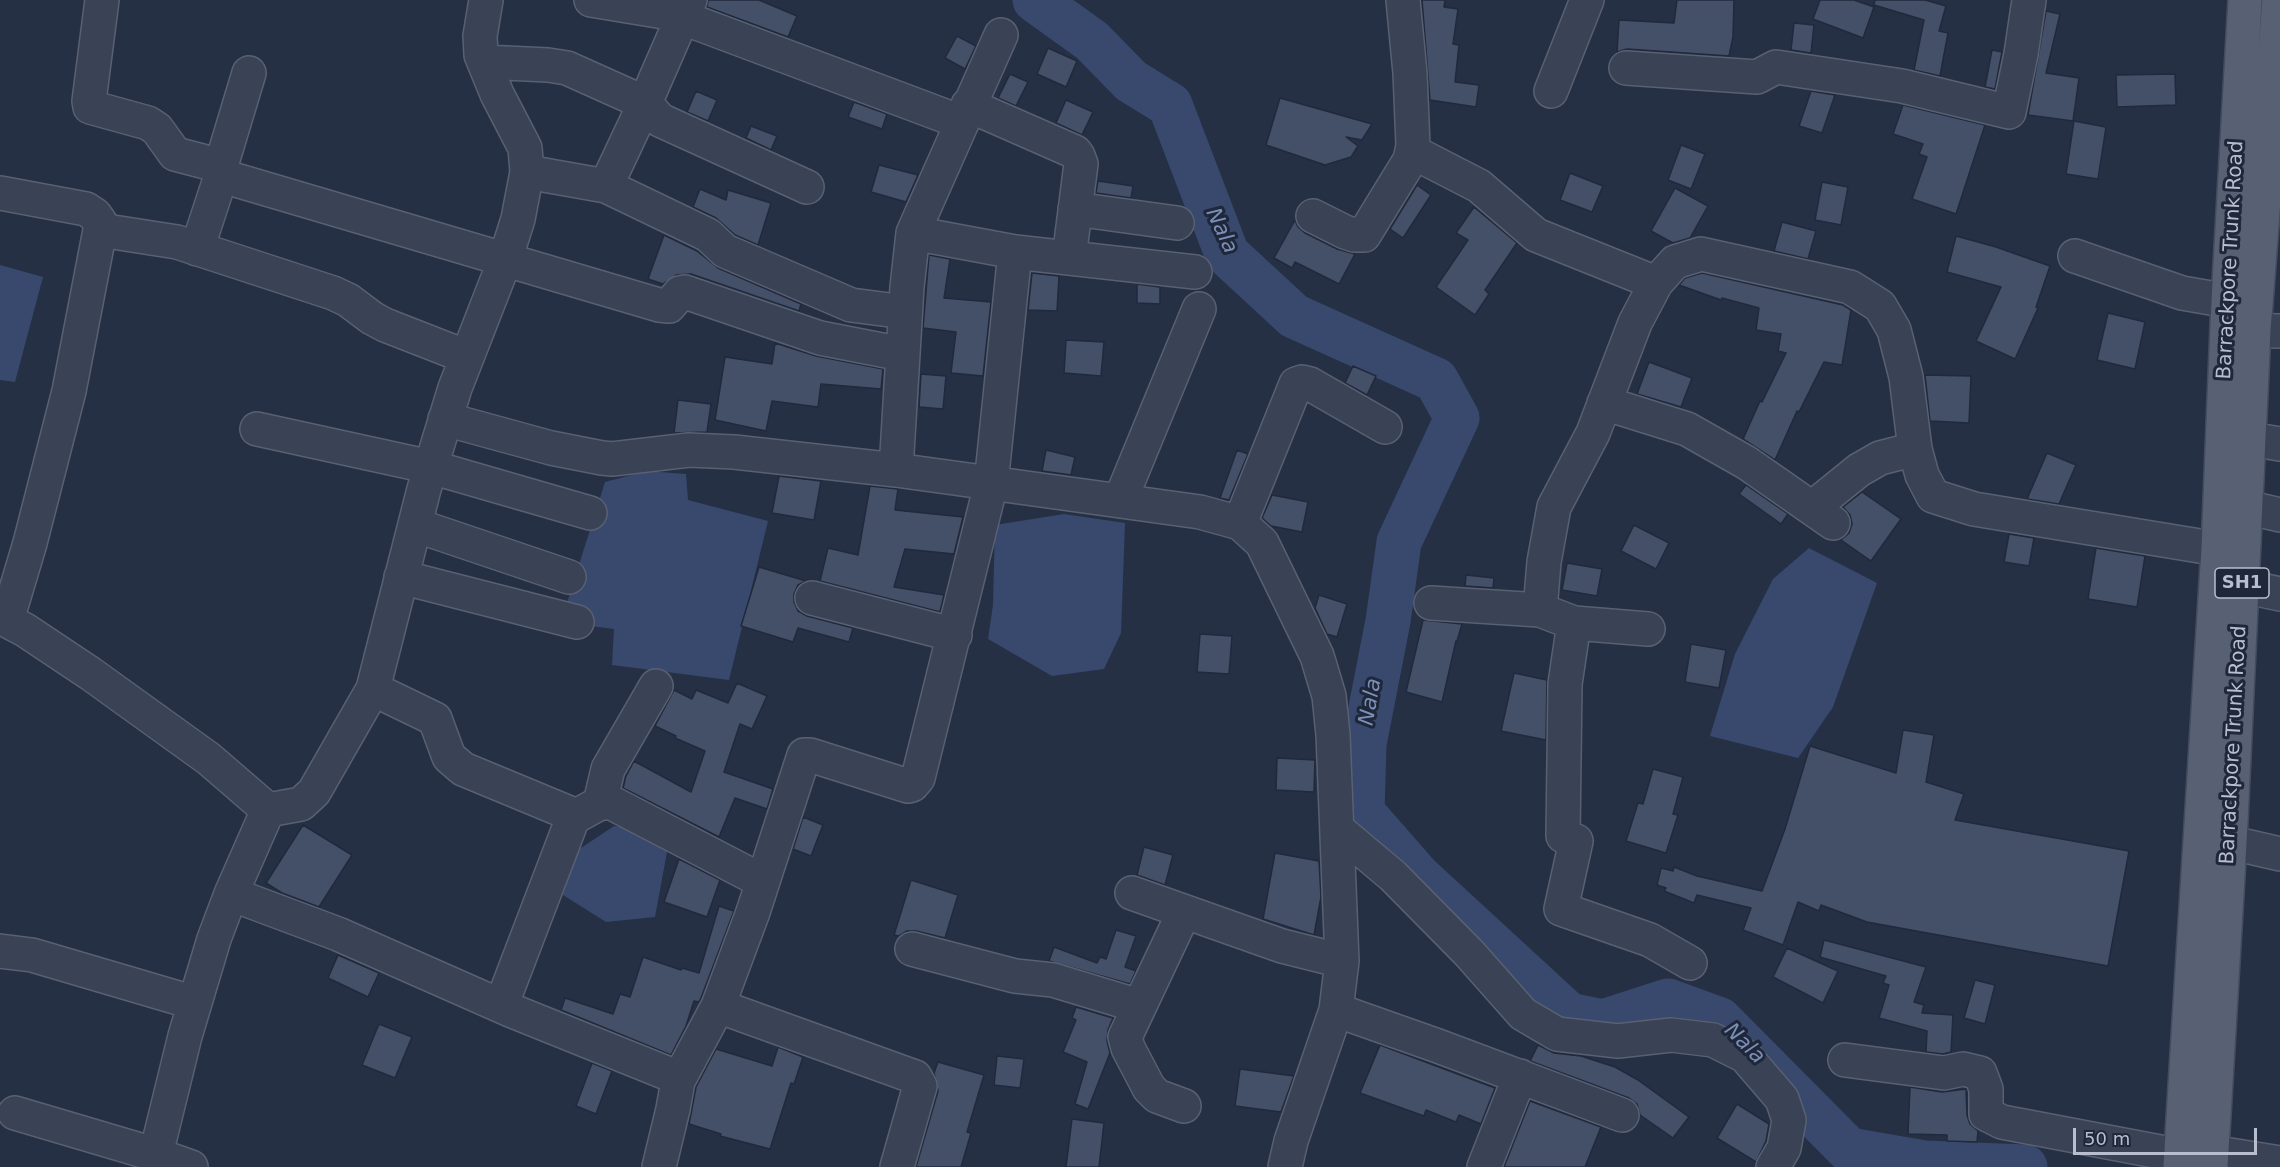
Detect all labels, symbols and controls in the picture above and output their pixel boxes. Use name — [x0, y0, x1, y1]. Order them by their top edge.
street label: Barrackpore Trunk Road — [2213, 140, 2249, 380]
water label: Nala — [1200, 204, 1242, 258]
road number: SH1 — [2215, 568, 2269, 598]
street label: Barrackpore Trunk Road — [2216, 625, 2252, 865]
water label: Nala — [1354, 677, 1388, 727]
water label: Nala — [1718, 1018, 1770, 1070]
scale bar — [2076, 1116, 2260, 1154]
text: 50 m — [2084, 1128, 2130, 1149]

